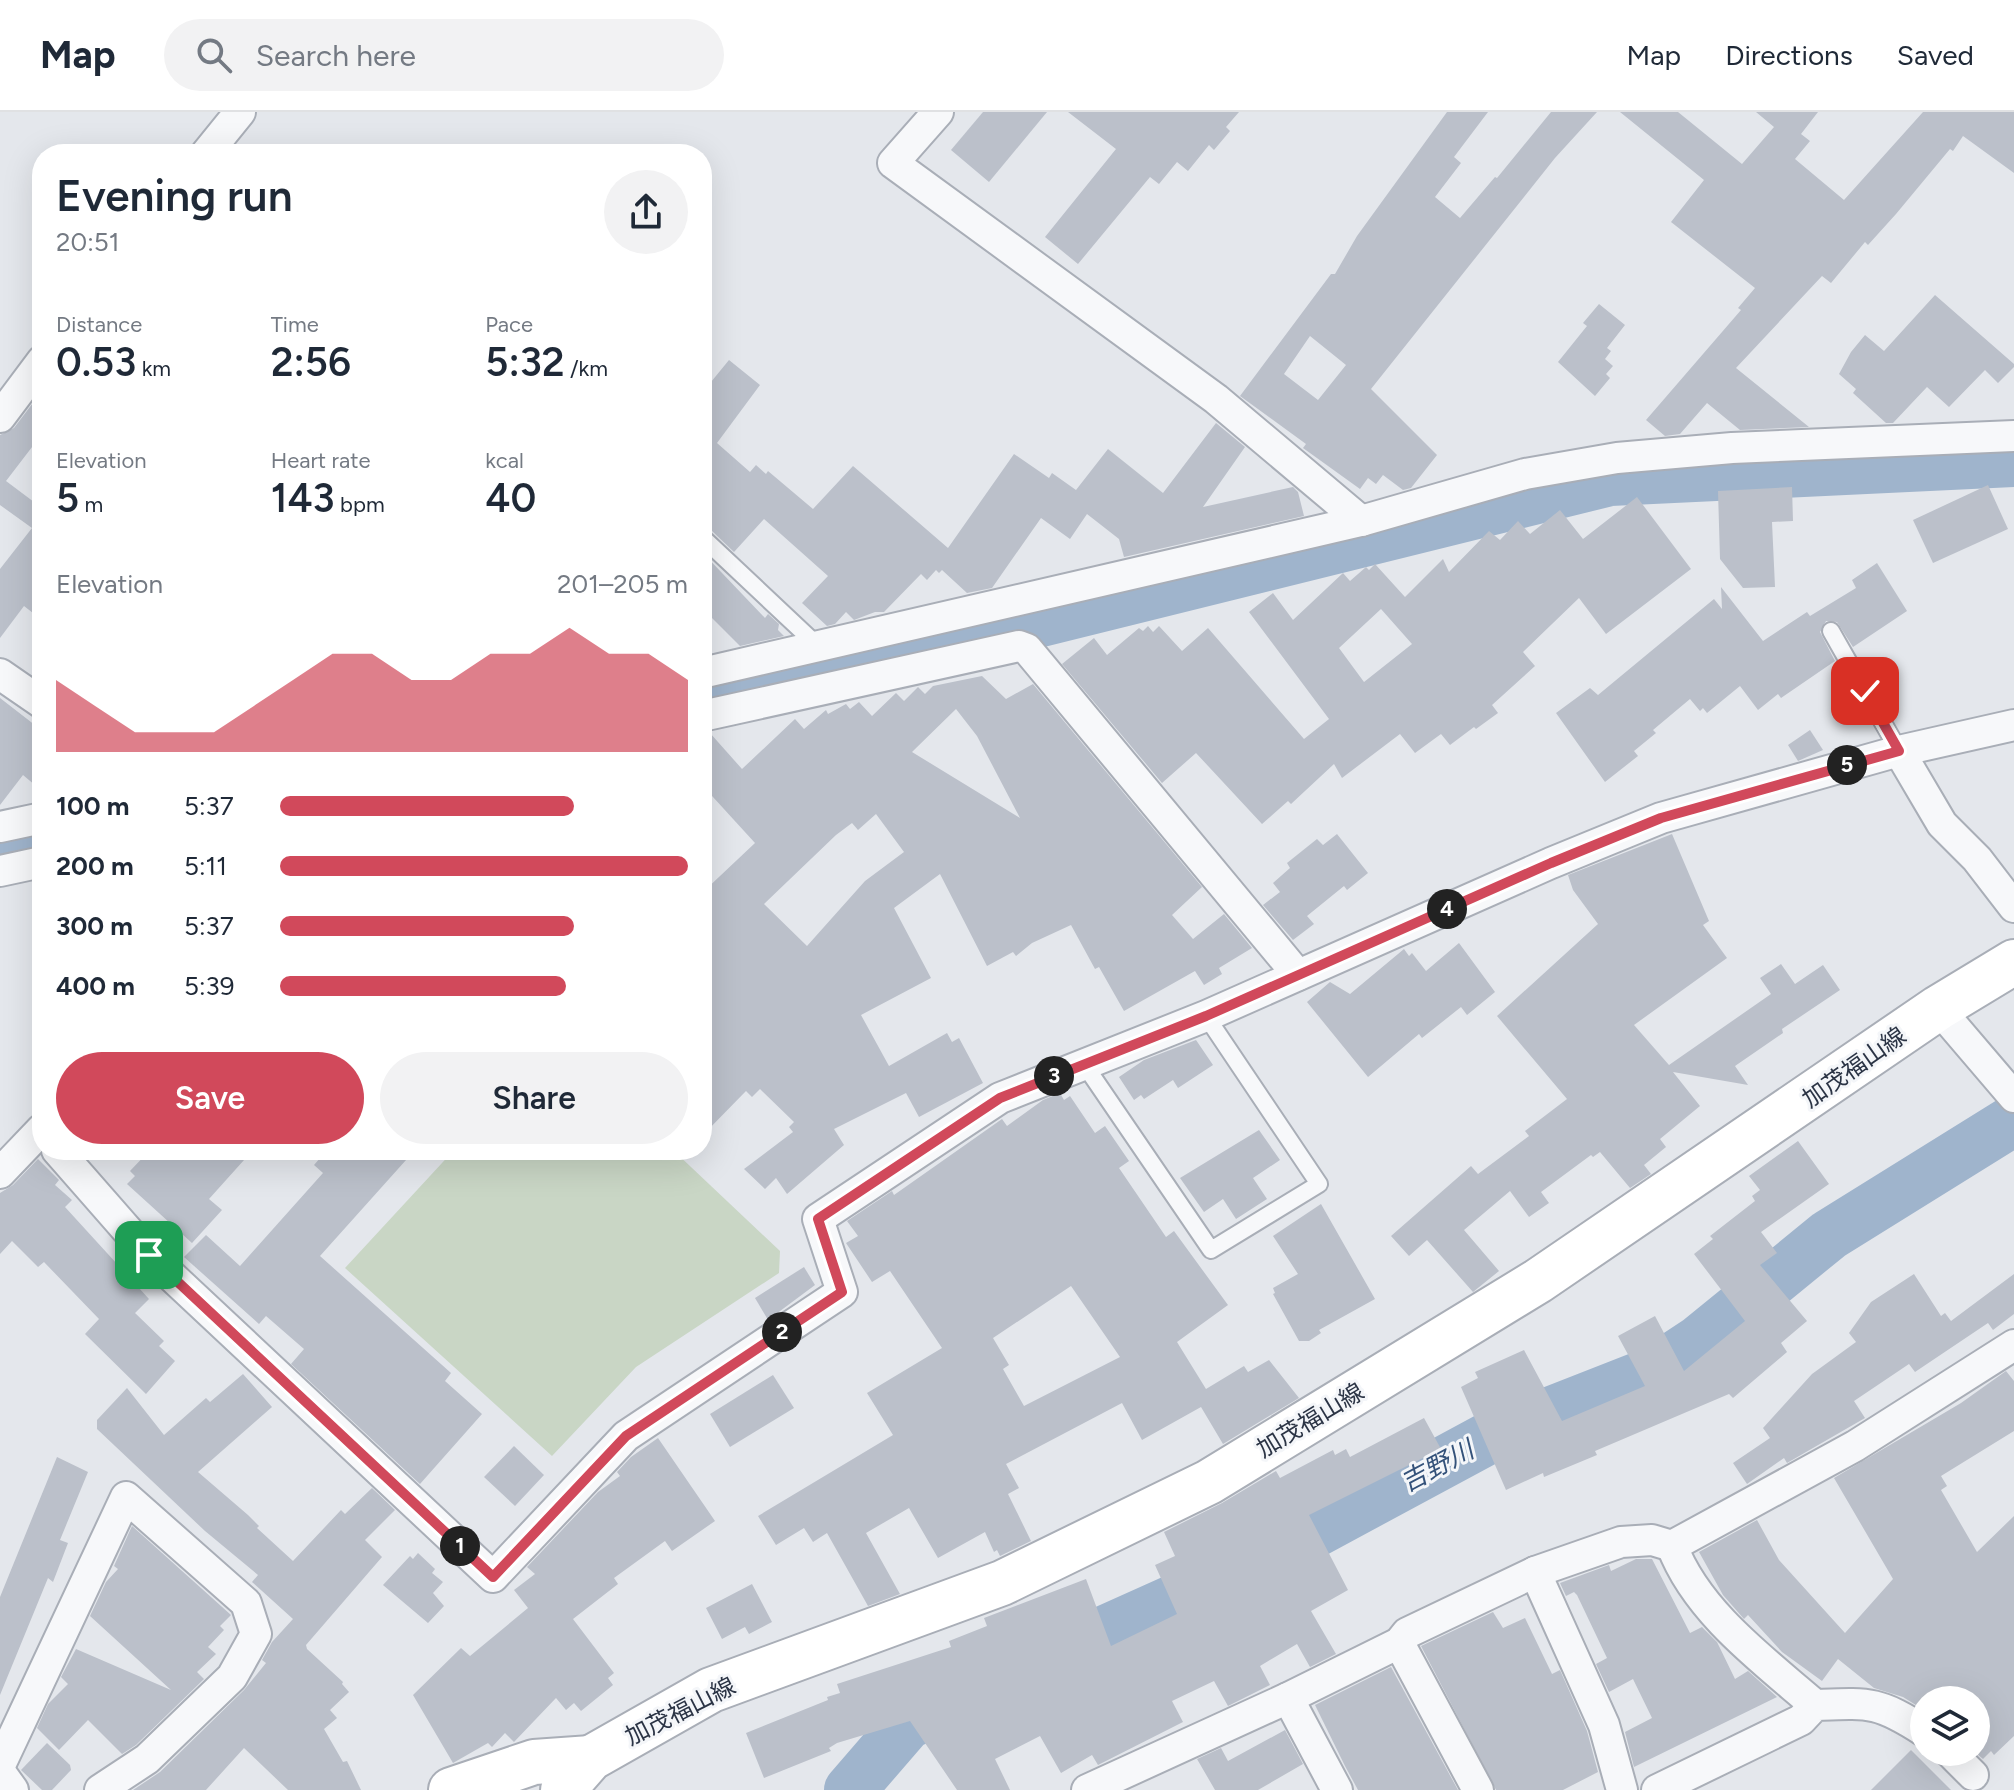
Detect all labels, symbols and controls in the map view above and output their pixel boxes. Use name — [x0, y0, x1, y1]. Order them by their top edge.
search box — [164, 19, 724, 91]
text: Map — [40, 32, 116, 78]
icon: search — [192, 33, 236, 77]
text: Search here — [256, 37, 416, 74]
text: Map — [1627, 38, 1681, 72]
text: Directions — [1725, 38, 1853, 72]
text: Saved — [1897, 38, 1974, 72]
text: Evening run — [56, 169, 293, 222]
button: share — [604, 170, 688, 254]
text: 20:51 — [56, 226, 119, 258]
text: Distance — [56, 311, 142, 338]
text: Time — [271, 311, 319, 338]
text: Pace — [485, 311, 533, 338]
text: 0.53 — [56, 338, 136, 386]
text: 2:56 — [271, 338, 351, 386]
text: 5:32 — [485, 338, 565, 386]
text: km — [136, 355, 171, 382]
text: /km — [565, 355, 608, 382]
text: Elevation — [56, 447, 146, 474]
text: Heart rate — [271, 447, 371, 474]
text: kcal — [485, 447, 524, 474]
text: 5 — [56, 474, 79, 522]
text: 143 — [271, 474, 335, 522]
text: 40 — [485, 474, 536, 522]
text: m — [79, 491, 103, 518]
text: bpm — [335, 491, 385, 518]
text: Elevation — [56, 568, 163, 600]
text: 201–205 m — [557, 568, 688, 600]
pin — [1831, 657, 1899, 725]
icon: check — [1843, 669, 1887, 713]
pin: 5 — [1827, 745, 1867, 785]
text: 5 — [1841, 751, 1853, 778]
text: 100 m — [56, 790, 130, 822]
text: 5:37 — [184, 790, 234, 822]
text: 200 m — [56, 850, 134, 882]
text: 5:11 — [184, 850, 227, 882]
pin: 4 — [1427, 889, 1467, 929]
text: 4 — [1440, 895, 1454, 922]
text: 300 m — [56, 910, 133, 942]
text: 5:37 — [184, 910, 234, 942]
text: 400 m — [56, 970, 135, 1002]
text: 5:39 — [184, 970, 234, 1002]
street label: 加茂福山線 — [1797, 1021, 1911, 1113]
button: Save — [56, 1052, 364, 1144]
button: Share — [380, 1052, 688, 1144]
pin: 3 — [1034, 1056, 1074, 1096]
text: 3 — [1048, 1062, 1060, 1089]
pin — [115, 1221, 183, 1289]
icon: arrive — [127, 1233, 171, 1277]
pin: 2 — [762, 1312, 802, 1352]
text: 2 — [776, 1318, 788, 1345]
street label: 加茂福山線 — [1251, 1377, 1369, 1463]
water label: 吉野川 — [1395, 1432, 1482, 1498]
pin: 1 — [440, 1526, 480, 1566]
text: 1 — [455, 1532, 465, 1559]
street label: 加茂福山線 — [620, 1671, 740, 1751]
map controls — [1910, 1686, 1990, 1766]
button: layers — [1910, 1686, 1990, 1766]

